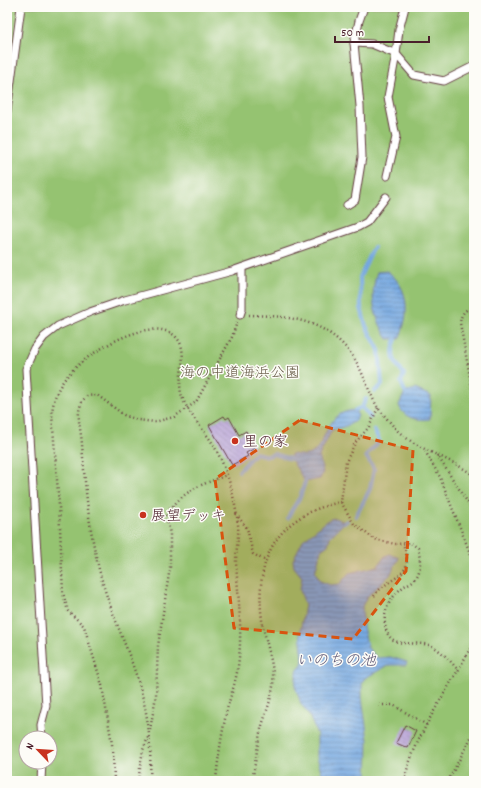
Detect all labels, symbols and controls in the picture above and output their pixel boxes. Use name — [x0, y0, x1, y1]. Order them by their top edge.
scale bar — [335, 18, 429, 44]
text: 50 m — [341, 25, 364, 42]
park label: 海の中道海浜公園 — [180, 363, 300, 385]
place label: 里の家 — [243, 432, 288, 454]
marker: 里の家 — [230, 436, 240, 446]
place label: 展望デッキ — [151, 506, 226, 528]
marker: 展望デッキ — [138, 510, 148, 520]
water label: いのちの池 — [296, 650, 377, 673]
north arrow — [18, 730, 58, 770]
text: N — [22, 740, 39, 752]

